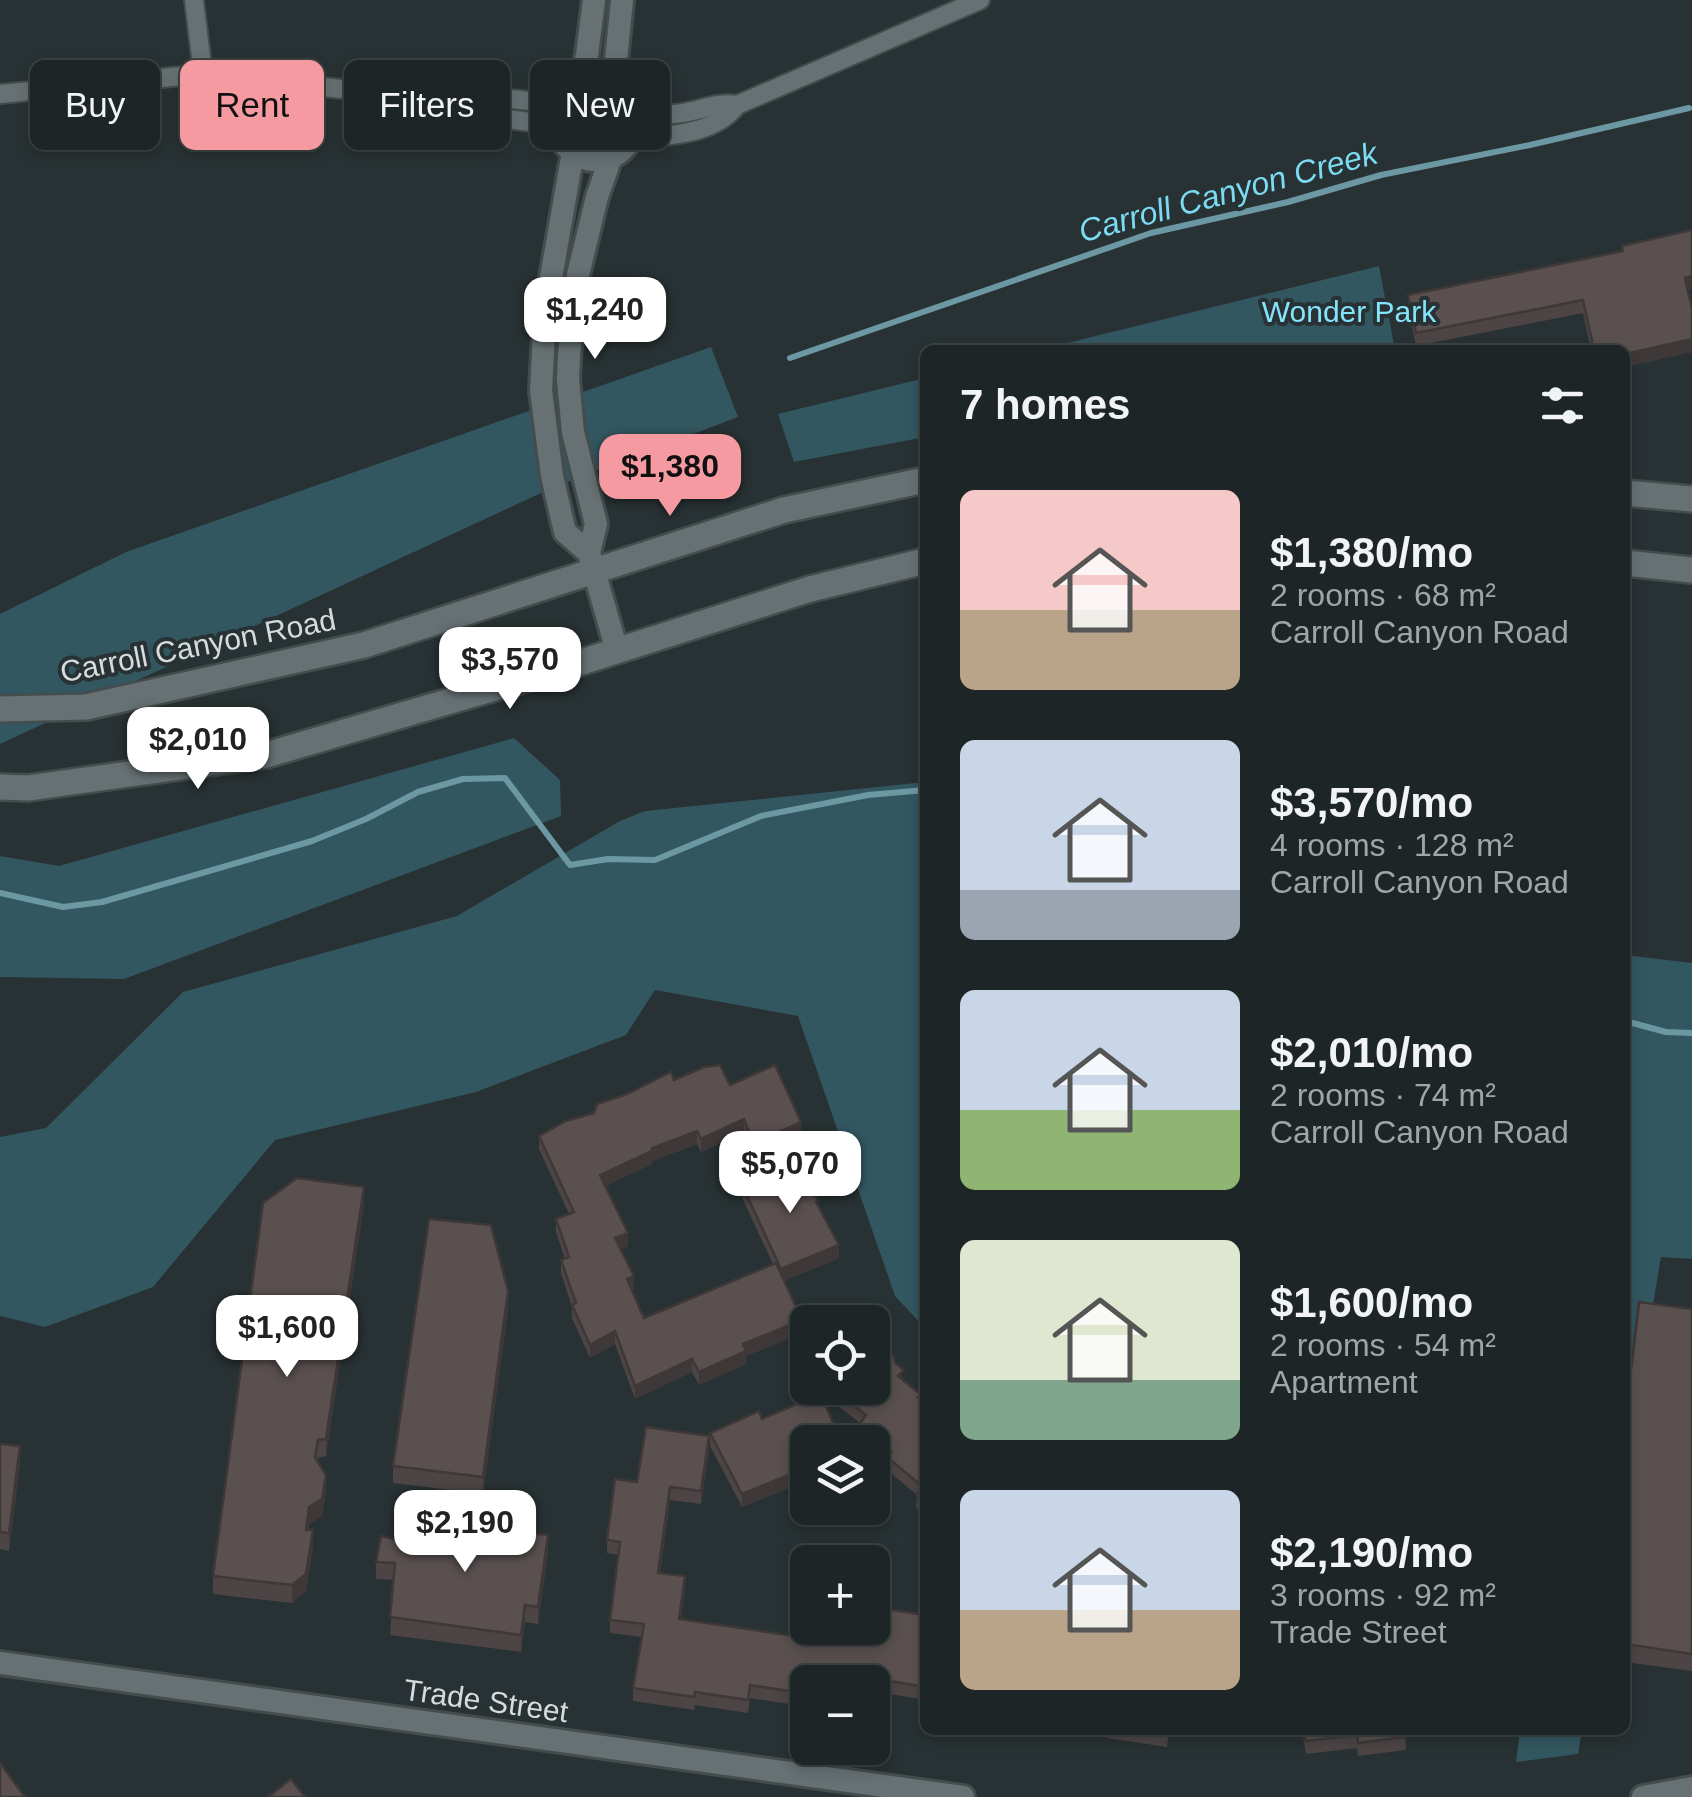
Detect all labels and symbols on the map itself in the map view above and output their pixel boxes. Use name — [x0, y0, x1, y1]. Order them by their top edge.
water label: Carroll Canyon Creek — [1075, 134, 1383, 249]
pin: $1,240 — [514, 277, 676, 362]
park label: Wonder Park — [1262, 295, 1437, 328]
pin: $1,380 — [589, 434, 751, 519]
street label: Carroll Canyon Road — [57, 603, 339, 688]
pin: $3,570 — [429, 627, 591, 712]
pin: $2,010 — [117, 707, 279, 792]
pin: $5,070 — [709, 1131, 871, 1216]
pin: $1,600 — [206, 1295, 368, 1380]
pin: $2,190 — [384, 1490, 546, 1575]
street label: Trade Street — [402, 1673, 571, 1728]

